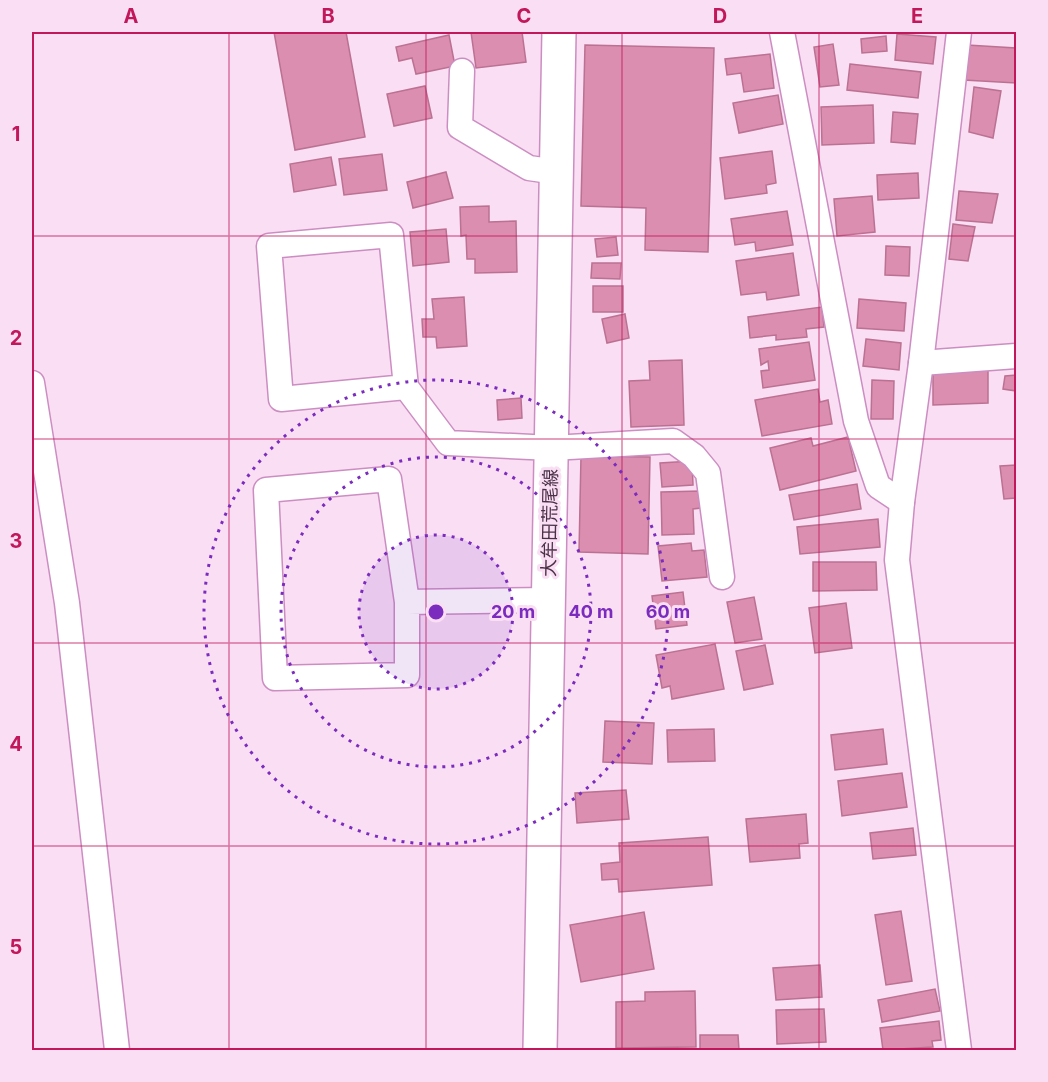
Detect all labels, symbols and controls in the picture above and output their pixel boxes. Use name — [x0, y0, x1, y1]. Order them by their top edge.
text: A — [124, 4, 139, 28]
text: B — [321, 4, 335, 28]
text: C — [517, 4, 531, 28]
text: D — [713, 4, 727, 28]
text: E — [911, 4, 923, 28]
text: 1 — [12, 122, 20, 146]
text: 2 — [10, 326, 22, 350]
street label: 大牟田荒尾線 — [538, 469, 561, 577]
text: 3 — [10, 529, 22, 553]
text: 20 m — [491, 601, 535, 622]
text: 40 m — [569, 601, 614, 622]
text: 60 m — [646, 601, 690, 622]
centre of rings — [426, 602, 446, 622]
text: 4 — [9, 732, 23, 756]
text: 5 — [10, 935, 22, 959]

